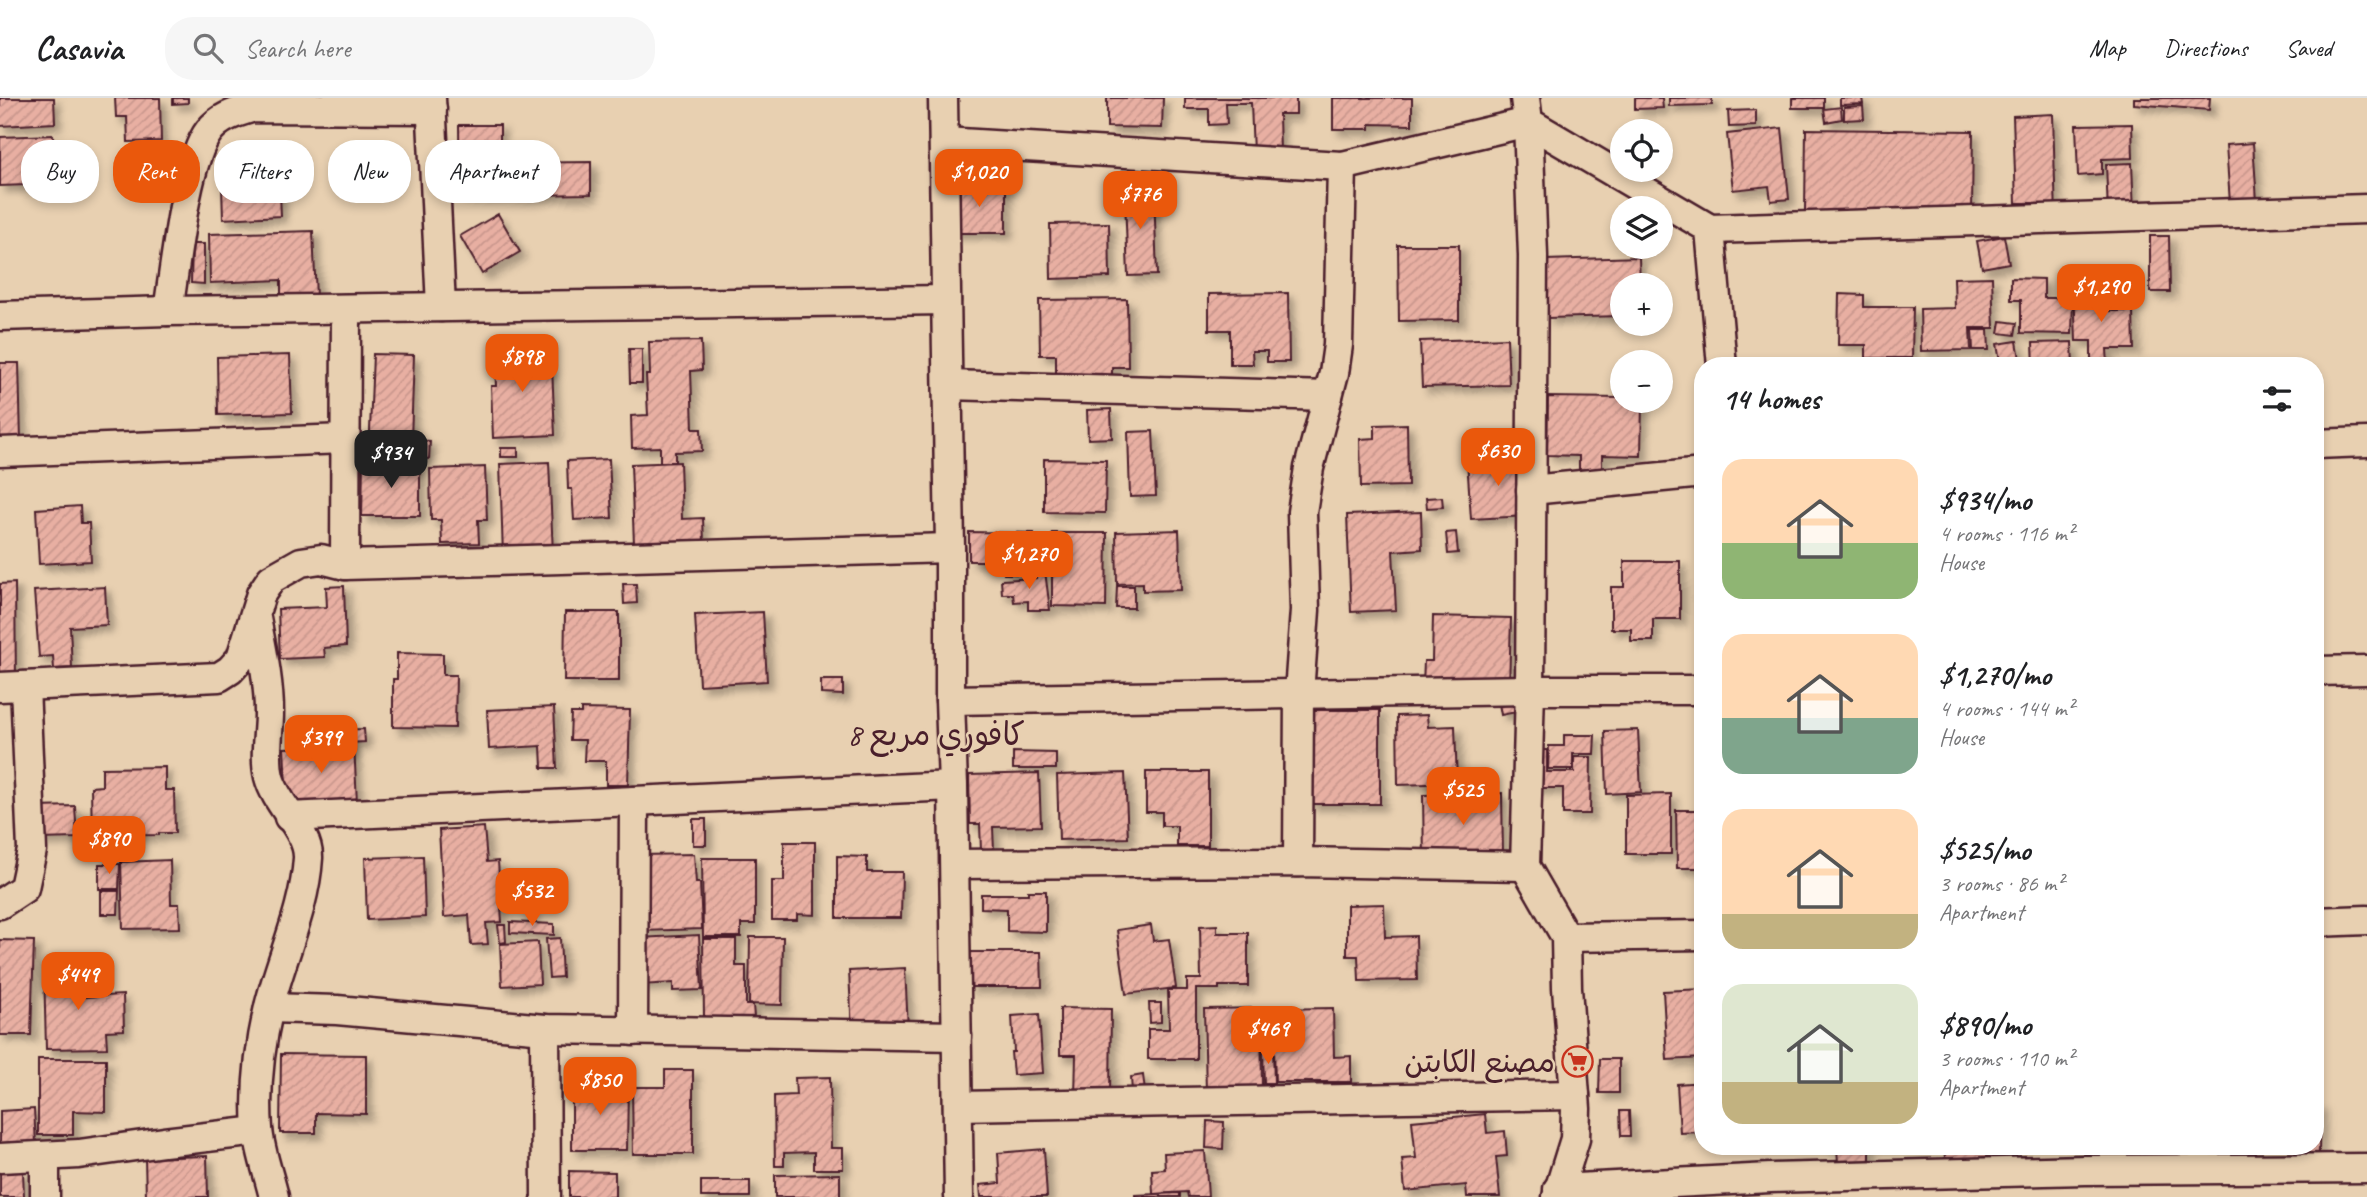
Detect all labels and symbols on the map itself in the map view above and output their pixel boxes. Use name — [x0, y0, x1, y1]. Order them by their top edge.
pin: $1,020 — [922, 150, 1036, 209]
pin: $776 — [1099, 172, 1181, 231]
pin: $1,290 — [2044, 264, 2158, 324]
pin: $898 — [481, 334, 563, 394]
pin: $630 — [1457, 428, 1539, 488]
pin: $934 — [350, 430, 432, 490]
pin: $1,270 — [972, 532, 1086, 591]
district label: كافوري مربع 8 — [847, 714, 1025, 757]
pin: $399 — [280, 716, 362, 775]
pin: $525 — [1422, 768, 1504, 827]
pin: $890 — [68, 816, 150, 876]
pin: $532 — [491, 868, 573, 928]
pin: $449 — [37, 953, 119, 1012]
pin: $469 — [1227, 1006, 1309, 1066]
place label: مصنع الكابتن — [1404, 1043, 1555, 1084]
supermarket icon: مصنع الكابتن — [1561, 1045, 1595, 1079]
pin: $850 — [559, 1058, 641, 1117]

